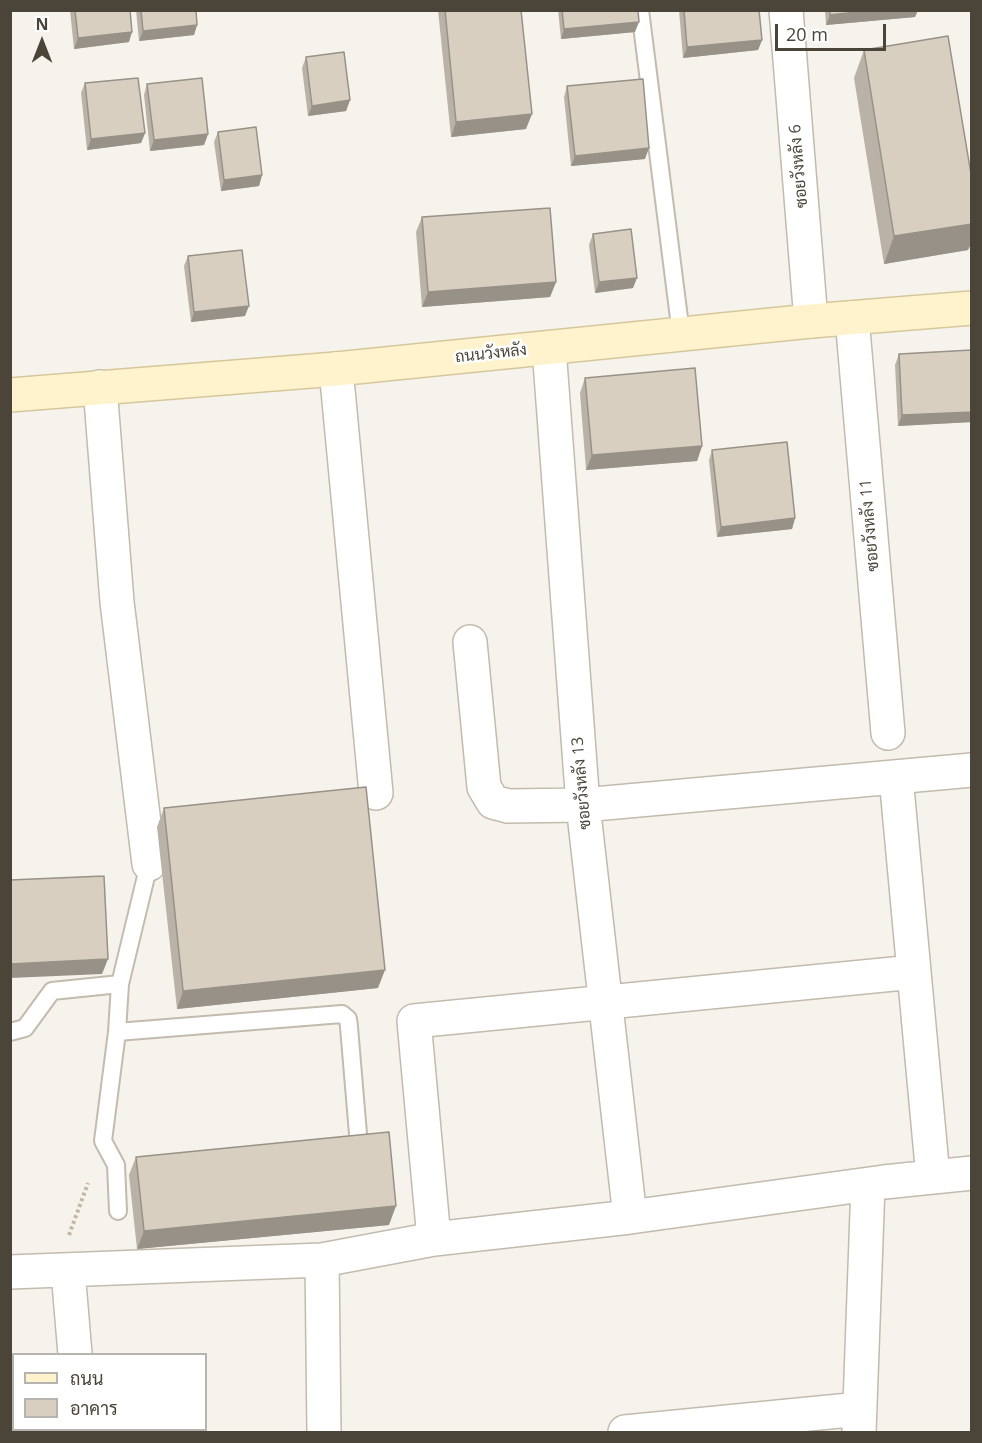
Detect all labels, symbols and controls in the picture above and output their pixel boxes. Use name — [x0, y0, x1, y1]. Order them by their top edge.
north arrow — [12, 12, 72, 72]
scale bar — [778, 12, 889, 50]
text: N — [35, 13, 49, 35]
text: 20 m — [786, 22, 828, 46]
street label: ซอยวังหลัง 6 — [786, 123, 812, 209]
street label: ถนนวังหลัง — [454, 341, 528, 367]
street label: ซอยวังหลัง 11 — [856, 478, 884, 572]
street label: ซอยวังหลัง 13 — [568, 736, 596, 830]
legend — [12, 1353, 207, 1431]
text: ถนน — [70, 1366, 103, 1390]
text: อาคาร — [70, 1396, 118, 1420]

